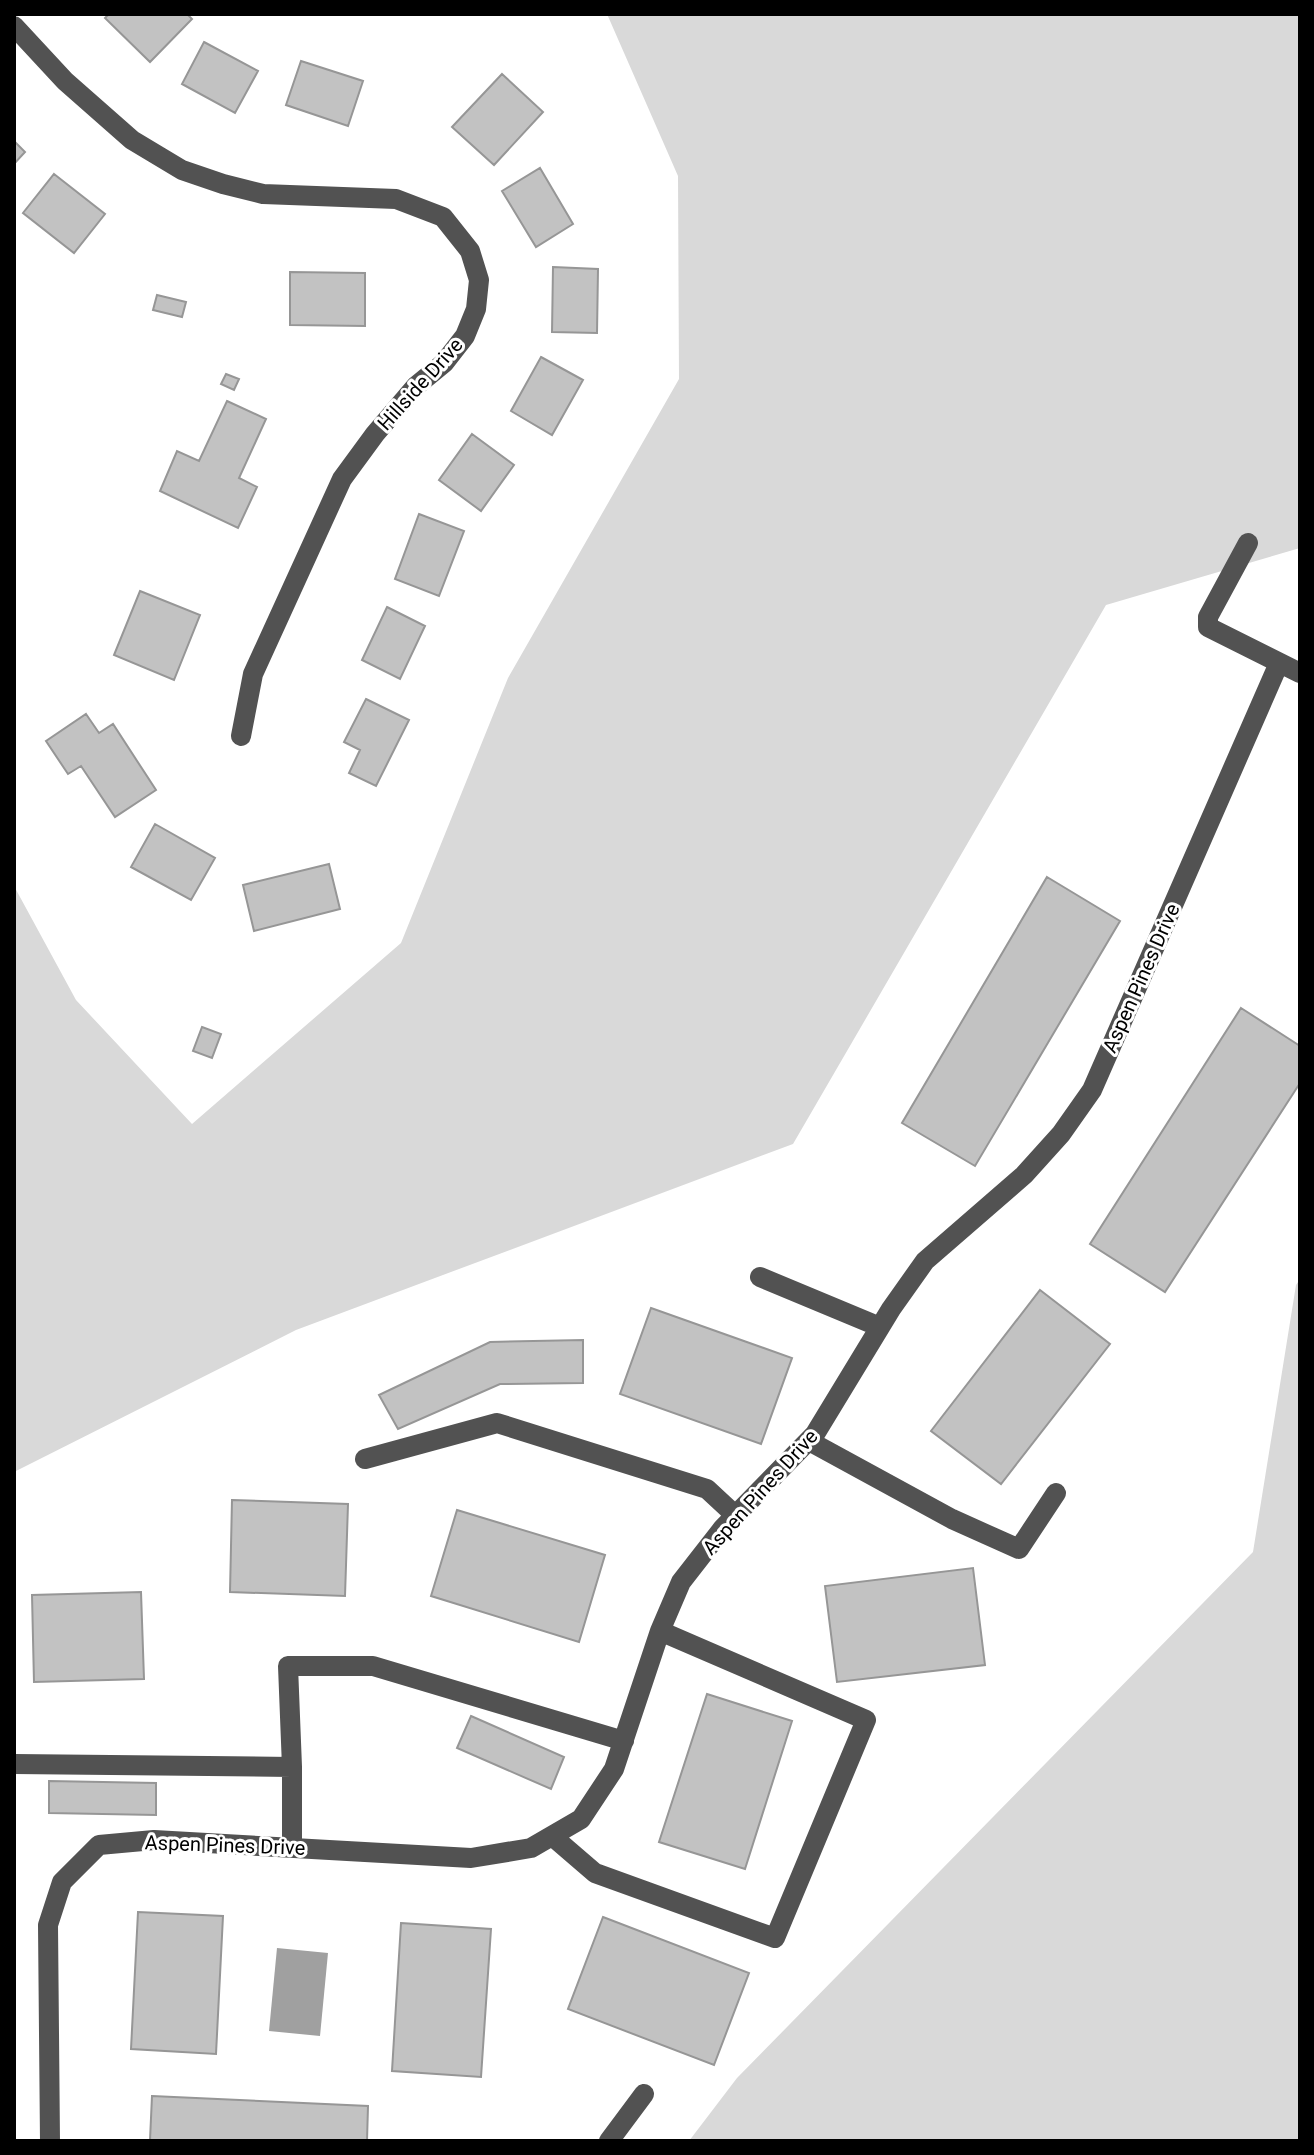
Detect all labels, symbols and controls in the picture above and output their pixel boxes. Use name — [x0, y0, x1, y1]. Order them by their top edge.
street label: Hillside Drive — [372, 333, 468, 435]
street label: Aspen Pines Drive — [1097, 900, 1185, 1056]
street label: Aspen Pines Drive — [697, 1424, 823, 1560]
street label: Aspen Pines Drive — [144, 1830, 306, 1860]

